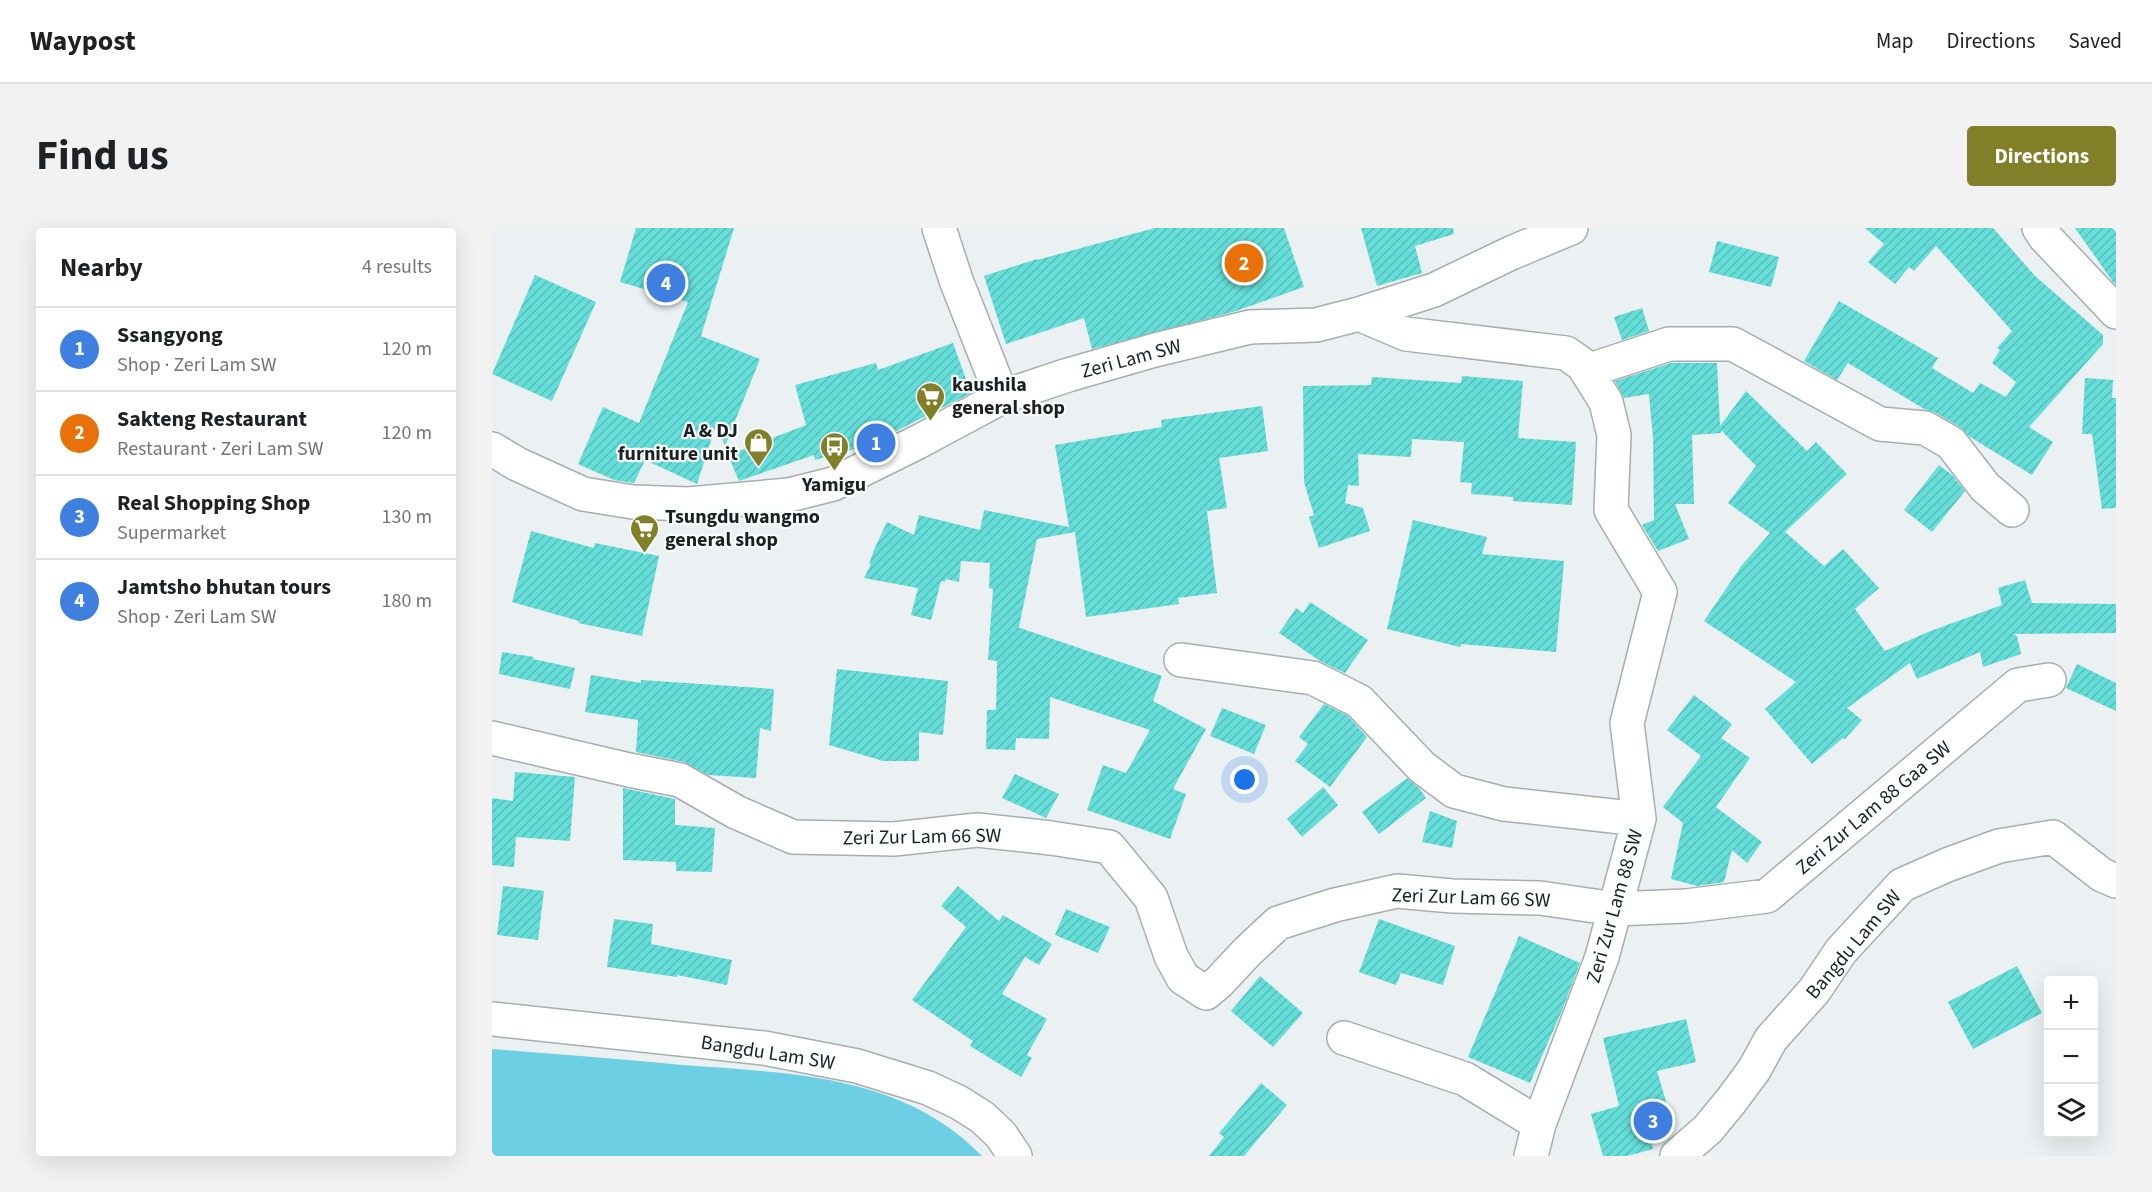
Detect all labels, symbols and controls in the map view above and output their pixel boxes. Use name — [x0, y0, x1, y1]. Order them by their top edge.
text: Waypost — [30, 21, 136, 61]
text: Map — [1876, 26, 1914, 56]
text: Directions — [1947, 26, 2035, 56]
text: Saved — [2068, 26, 2122, 56]
text: Find us — [36, 126, 169, 186]
button: Directions — [1967, 126, 2116, 186]
pin: 2 — [1224, 240, 1263, 285]
text: Nearby — [60, 249, 143, 286]
text: 4 results — [362, 253, 432, 281]
pin: 4 — [646, 260, 686, 306]
text: Ssangyong — [117, 319, 223, 351]
street label: Zeri Lam SW — [1078, 332, 1185, 386]
text: 1 — [74, 335, 85, 363]
text: 120 m — [382, 335, 432, 363]
text: Shop · Zeri Lam SW — [117, 351, 276, 379]
place label: kaushila general shop — [952, 371, 1065, 422]
supermarket icon: kaushila general shop — [915, 380, 947, 422]
text: Sakteng Restaurant — [117, 403, 307, 435]
place label: A & DJ furniture unit — [618, 417, 738, 468]
text: 2 — [74, 419, 85, 447]
text: 120 m — [382, 419, 432, 447]
pin: 1 — [856, 420, 896, 466]
shop icon: A & DJ furniture unit — [743, 426, 775, 468]
bus stop icon: Yamigu — [818, 430, 850, 472]
text: Restaurant · Zeri Lam SW — [117, 435, 324, 463]
place label: Yamigu — [801, 471, 866, 499]
text: Real Shopping Shop — [117, 487, 310, 519]
text: 3 — [74, 503, 85, 531]
text: 130 m — [382, 503, 432, 531]
place label: Tsungdu wangmo general shop — [665, 503, 820, 554]
supermarket icon: Tsungdu wangmo general shop — [628, 512, 660, 554]
text: Supermarket — [117, 519, 226, 547]
text: Jamtsho bhutan tours — [117, 571, 331, 603]
text: 4 — [74, 587, 85, 615]
text: 180 m — [382, 587, 432, 615]
text: Shop · Zeri Lam SW — [117, 603, 276, 631]
street label: Zeri Zur Lam 88 Gaa SW — [1790, 734, 1958, 881]
your location — [1230, 765, 1259, 794]
street label: Zeri Zur Lam 66 SW — [842, 822, 1002, 852]
street label: Zeri Zur Lam 88 SW — [1580, 826, 1650, 987]
street label: Zeri Zur Lam 66 SW — [1391, 881, 1551, 915]
street label: Bangdu Lam SW — [1800, 884, 1908, 1005]
map controls — [2044, 976, 2098, 1138]
button: + — [2044, 976, 2098, 1030]
street label: Bangdu Lam SW — [699, 1029, 837, 1077]
button: − — [2044, 1030, 2098, 1084]
button: layers — [2044, 1084, 2098, 1138]
pin: 3 — [1634, 1098, 1672, 1144]

